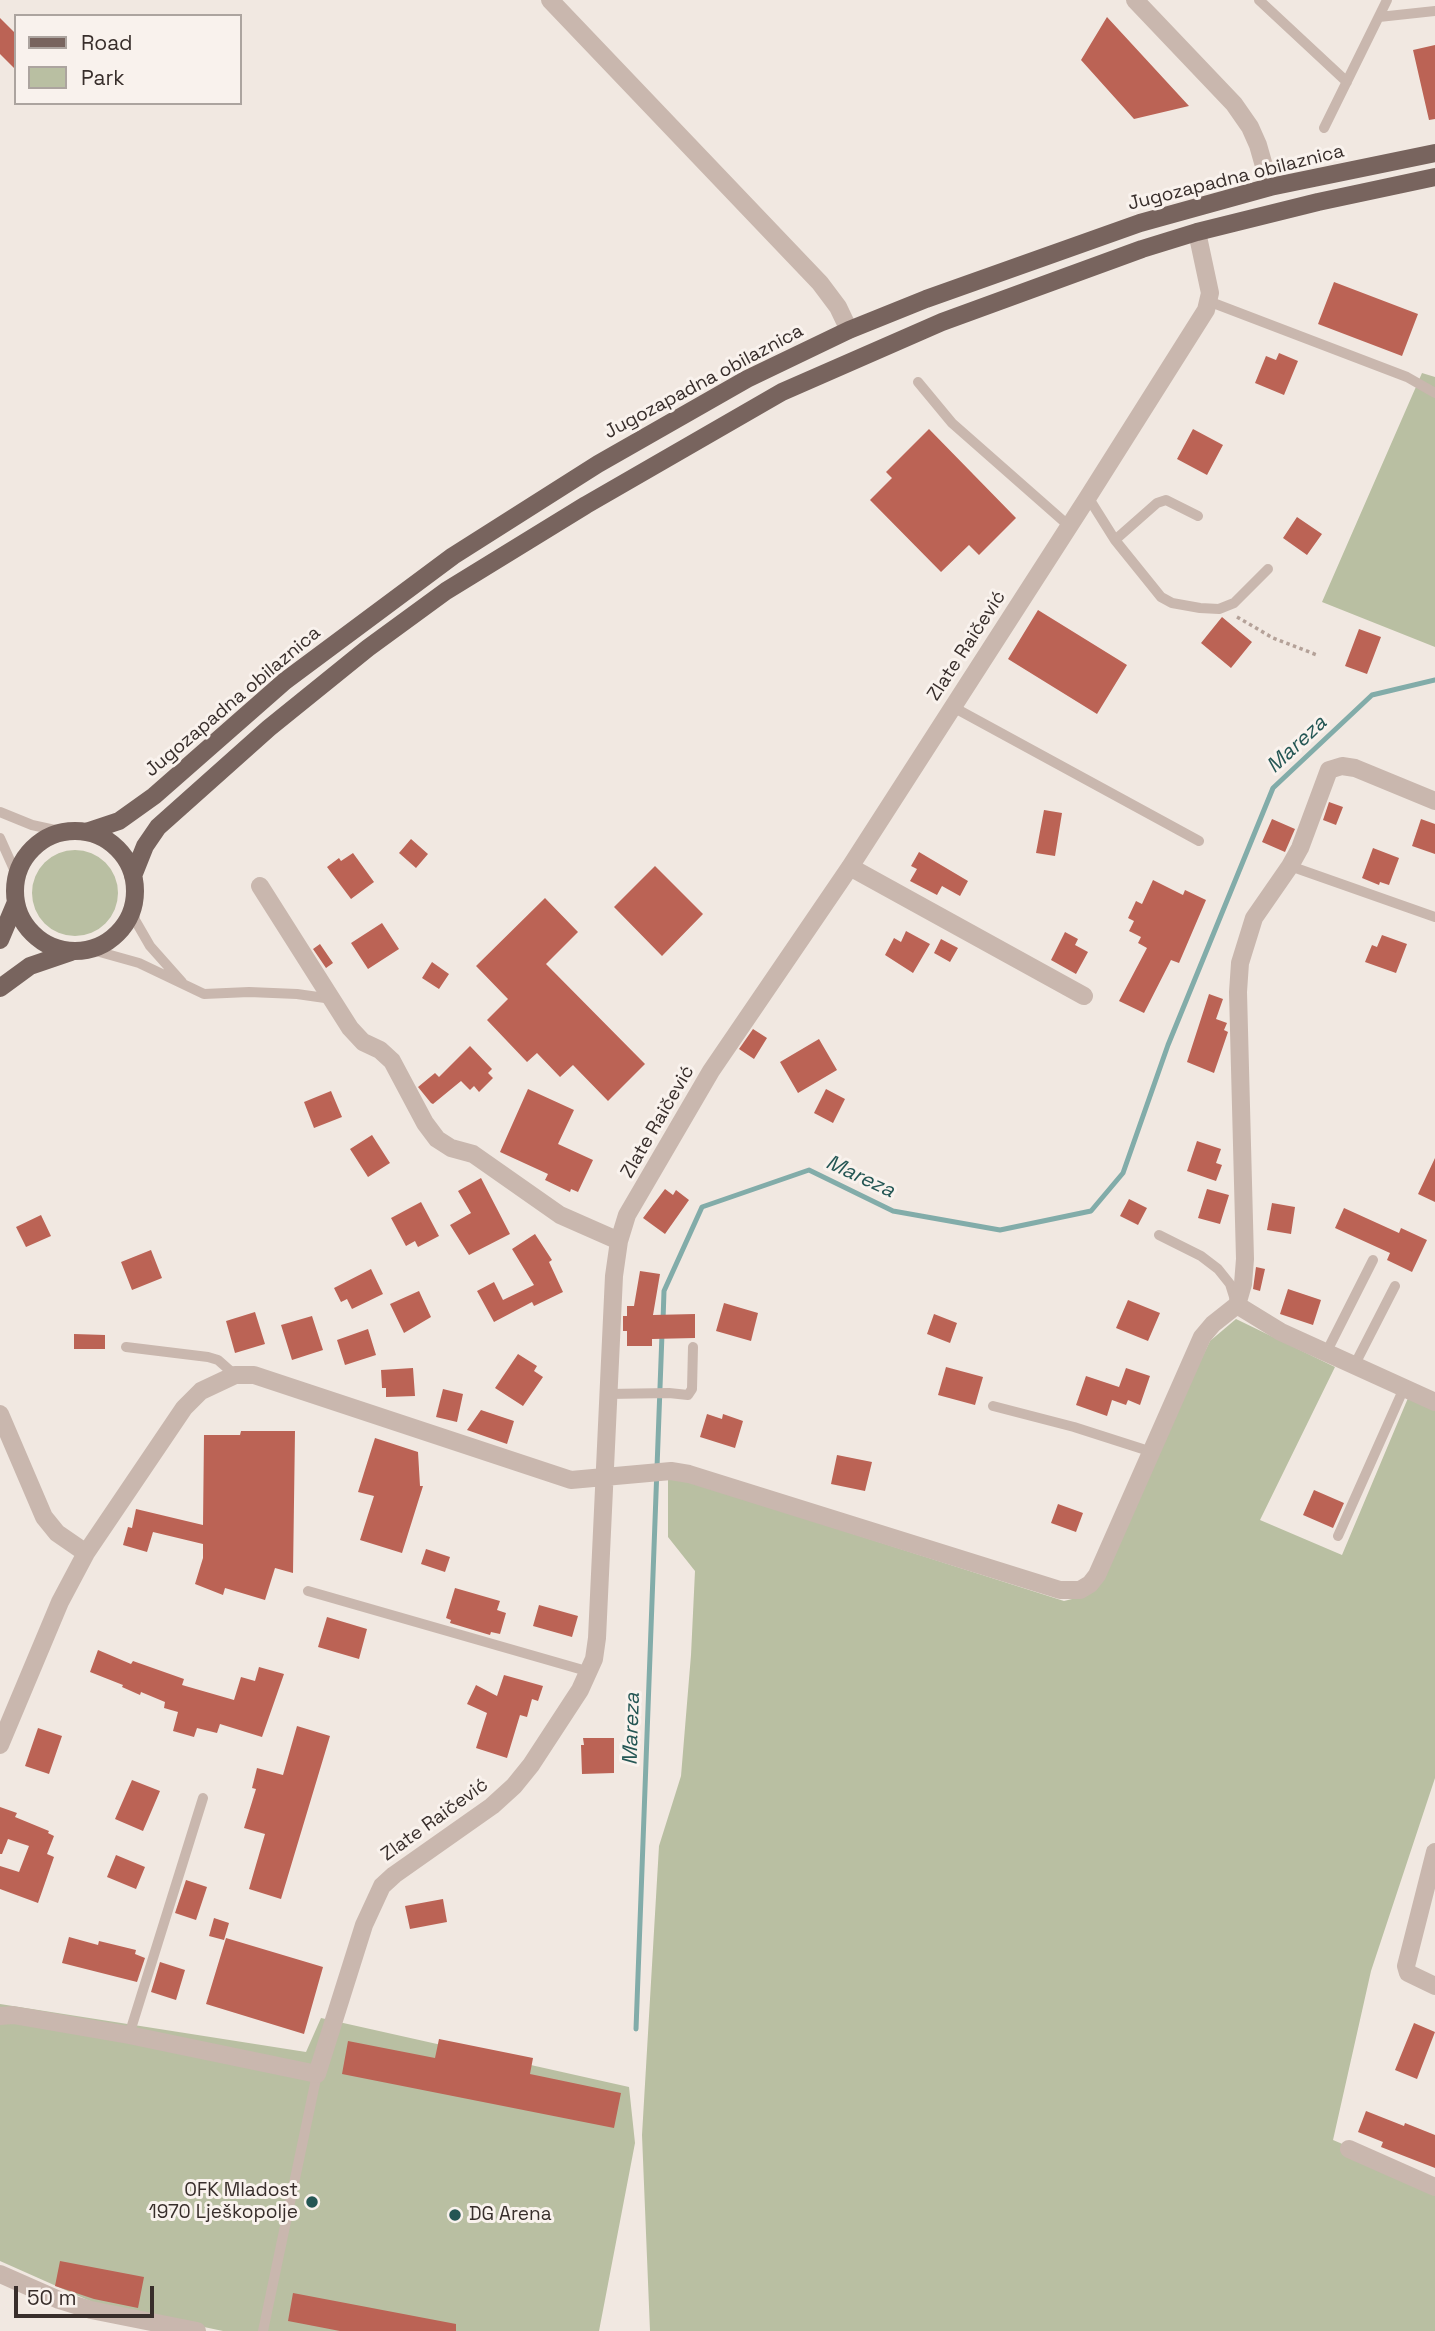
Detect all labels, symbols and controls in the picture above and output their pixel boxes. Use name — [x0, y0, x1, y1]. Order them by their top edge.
legend — [14, 14, 242, 105]
text: Road — [81, 29, 133, 56]
text: Park — [81, 64, 125, 91]
street label: Jugozapadna obilaznica — [1125, 140, 1347, 216]
street label: Jugozapadna obilaznica — [601, 320, 807, 444]
street label: Zlate Raičević — [923, 587, 1011, 705]
street label: Jugozapadna obilaznica — [141, 622, 325, 782]
water label: Mareza — [1262, 711, 1332, 779]
street label: Zlate Raičević — [616, 1062, 700, 1182]
water label: Mareza — [822, 1150, 898, 1204]
water label: Mareza — [618, 1692, 646, 1766]
street label: Zlate Raičević — [377, 1774, 493, 1866]
place label: OFK Mladost 1970 Lješkopolje — [149, 2180, 298, 2224]
marker: OFK Mladost 1970 Lješkopolje — [304, 2194, 320, 2210]
place label: DG Arena — [469, 2204, 552, 2226]
marker: DG Arena — [447, 2207, 463, 2223]
scale bar — [18, 2272, 158, 2316]
text: 50 m — [27, 2284, 77, 2311]

